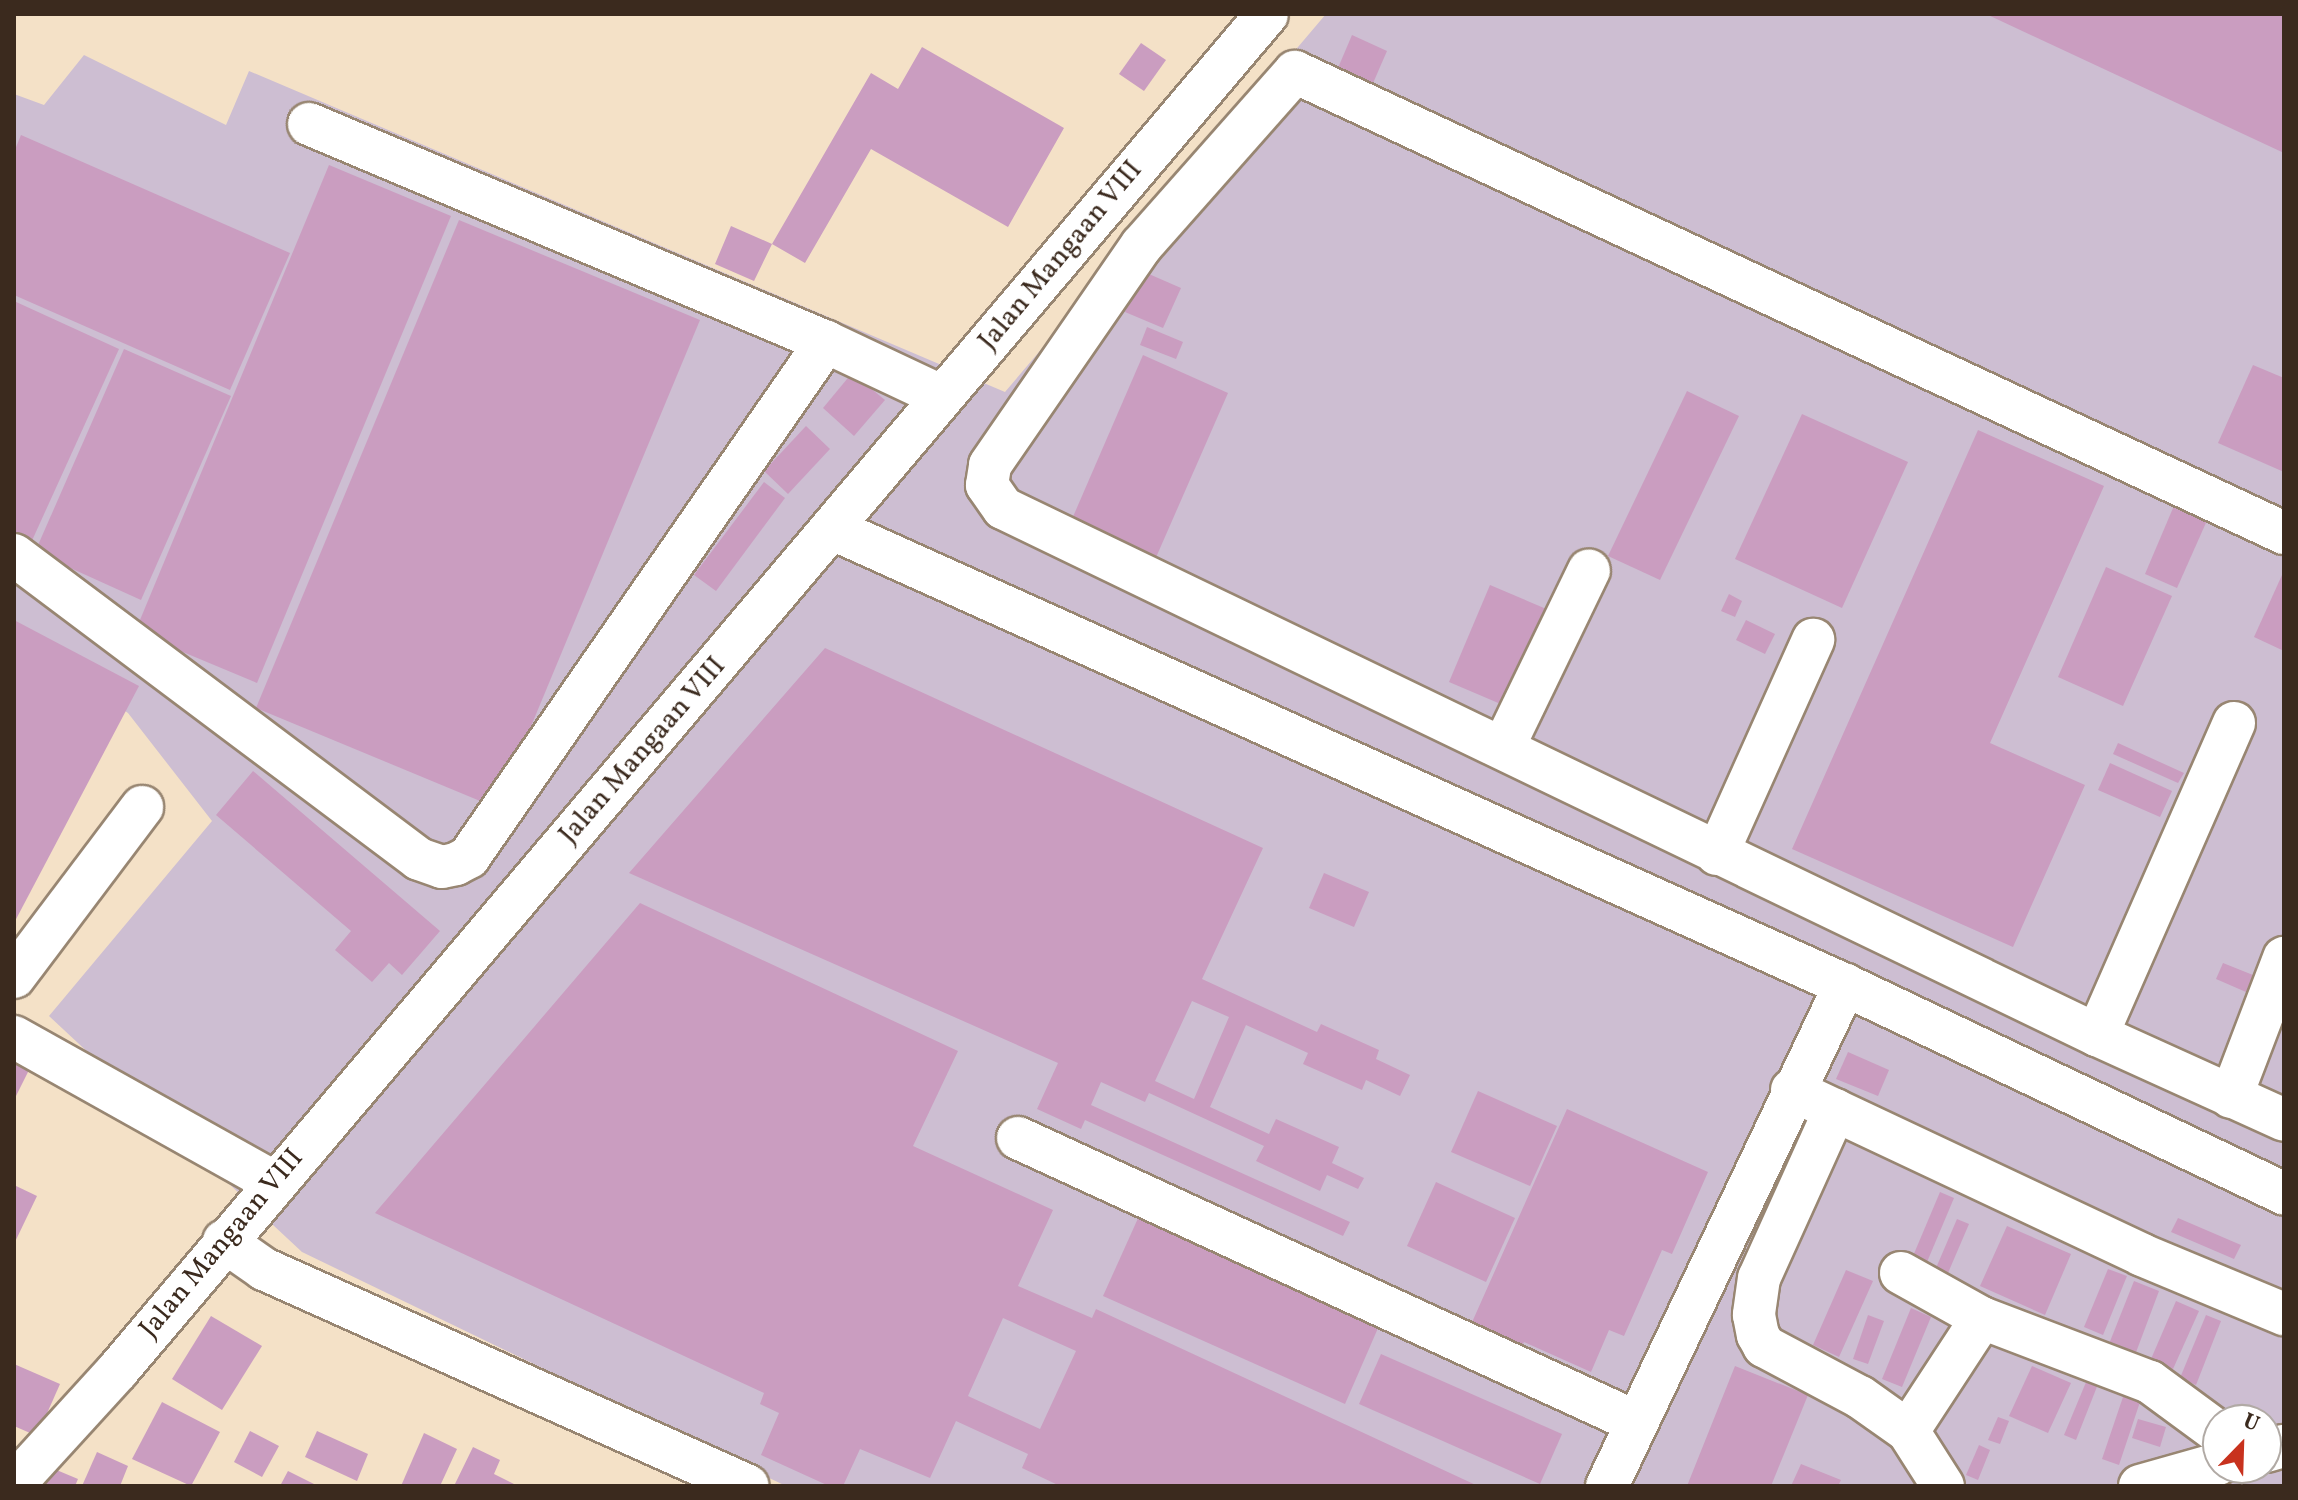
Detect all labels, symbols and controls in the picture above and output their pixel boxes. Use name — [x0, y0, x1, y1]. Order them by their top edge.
street label: Jalan Mangaan VIII — [972, 154, 1150, 358]
street label: Jalan Mangaan VIII — [552, 650, 734, 852]
street label: Jalan Mangaan VIII — [133, 1142, 311, 1346]
north arrow — [2202, 1404, 2282, 1484]
text: U — [2238, 1406, 2264, 1441]

